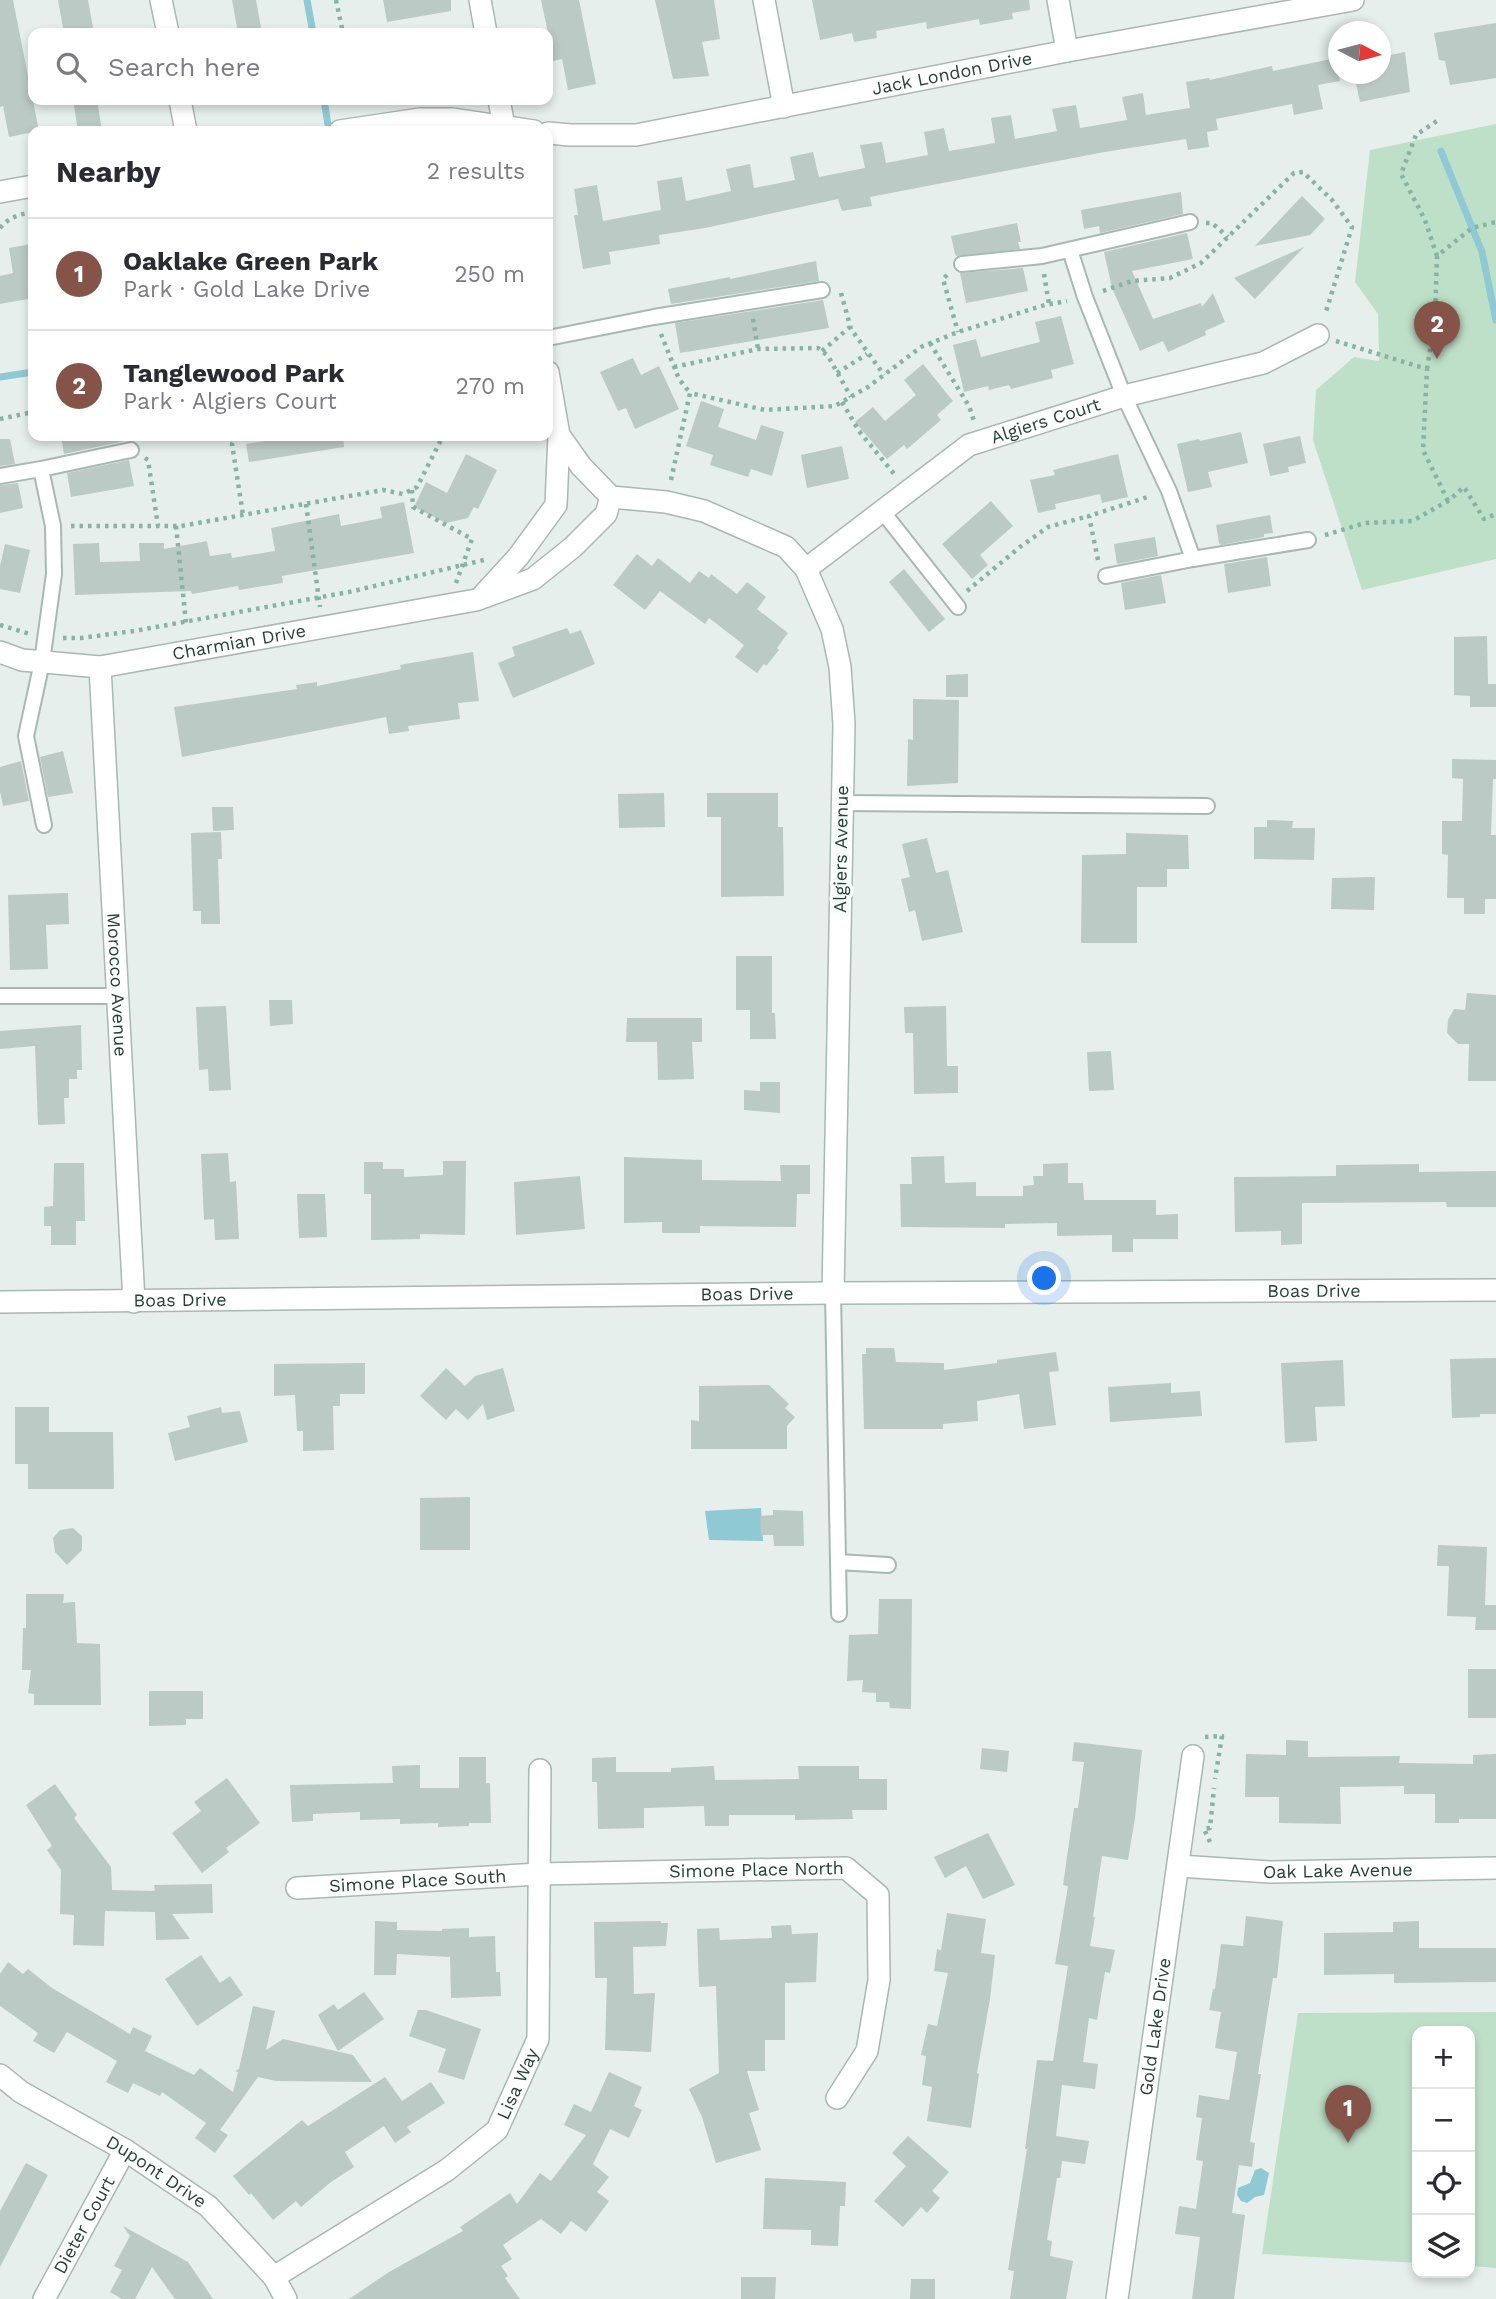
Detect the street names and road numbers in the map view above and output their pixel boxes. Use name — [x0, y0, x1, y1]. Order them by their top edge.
street label: Jack London Drive — [870, 47, 1034, 99]
street label: Algiers Court — [988, 393, 1103, 447]
street label: Charmian Drive — [171, 620, 307, 664]
street label: Algiers Avenue — [829, 785, 852, 913]
street label: Morocco Avenue — [103, 912, 132, 1057]
street label: Boas Drive — [1267, 1280, 1361, 1301]
street label: Boas Drive — [700, 1282, 794, 1304]
street label: Boas Drive — [133, 1289, 227, 1311]
street label: Simone Place North — [669, 1857, 844, 1881]
street label: Oak Lake Avenue — [1262, 1858, 1413, 1882]
street label: Simone Place South — [329, 1865, 507, 1896]
street label: Gold Lake Drive — [1135, 1956, 1175, 2097]
street label: Lisa Way — [492, 2044, 543, 2123]
street label: Dupont Drive — [103, 2131, 211, 2212]
street label: Dieter Court — [49, 2172, 119, 2277]

